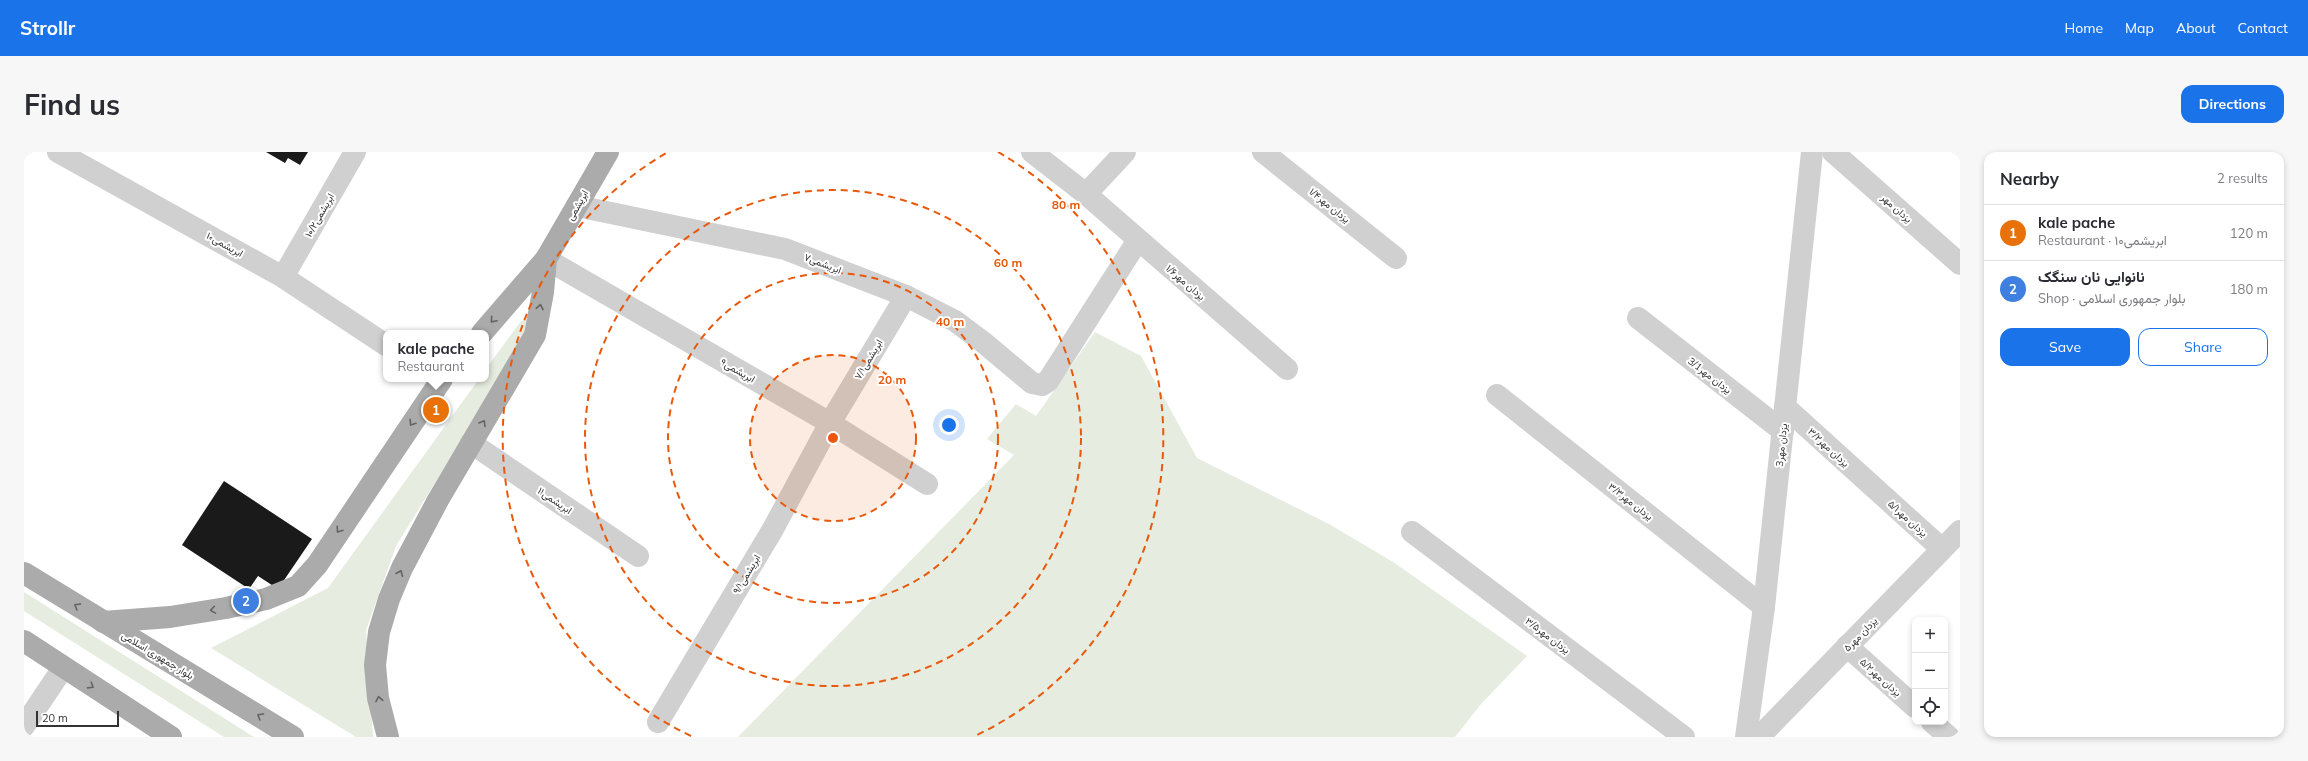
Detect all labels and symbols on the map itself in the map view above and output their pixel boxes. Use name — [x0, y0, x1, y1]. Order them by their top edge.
street label: ۱/۴یزدان مهر — [1307, 185, 1353, 226]
street label: ابریشمی — [564, 188, 591, 223]
street label: یزدان مهر — [1878, 190, 1915, 226]
street label: ۱۰/۲ابریشمی — [302, 191, 337, 239]
text: 80 m — [1052, 197, 1080, 212]
street label: ابریشمی۱۰ — [204, 229, 245, 260]
street label: ابریشمی۷ — [802, 250, 843, 277]
text: 60 m — [994, 255, 1022, 270]
street label: ۱/۶یزدان مهر — [1163, 262, 1208, 303]
one-way arrow — [536, 304, 544, 310]
text: 40 m — [936, 314, 964, 329]
one-way arrow — [491, 316, 498, 323]
street label: ابریشمی۷/۱ — [851, 337, 886, 382]
street label: 3/1یزدان مهر — [1685, 354, 1734, 397]
street label: ابریشمی۹ — [718, 355, 757, 386]
text: 20 m — [878, 372, 906, 387]
pin: 1 — [423, 395, 449, 425]
your location — [939, 415, 959, 435]
one-way arrow — [410, 418, 417, 425]
one-way arrow — [479, 420, 486, 427]
street label: 3یزدان مهر — [1773, 423, 1790, 467]
street label: ۳/۲یزدان مهر — [1805, 425, 1852, 470]
centre of rings — [826, 431, 840, 445]
street label: ۳/۳یزدان مهر — [1606, 480, 1656, 523]
street label: ابریشمی۱۱ — [535, 484, 574, 517]
street label: ۵/۱یزدان مهر — [1885, 497, 1930, 540]
one-way arrow — [337, 526, 344, 533]
street label: ۹/۱ابریشمی — [730, 552, 763, 596]
one-way arrow — [395, 570, 403, 578]
pin: 2 — [233, 586, 259, 616]
one-way arrow — [74, 603, 81, 611]
one-way arrow — [210, 605, 216, 614]
street label: ۳/۵یزدان مهر — [1523, 614, 1573, 656]
street label: یزدان مهر۵ — [1841, 614, 1880, 654]
street label: بلوار جمهوری اسلامی — [119, 629, 196, 682]
street label: ۵/۲یزدان مهر — [1857, 655, 1904, 699]
one-way arrow — [87, 681, 94, 689]
one-way arrow — [375, 696, 384, 702]
scale bar — [36, 709, 119, 728]
one-way arrow — [257, 714, 264, 721]

